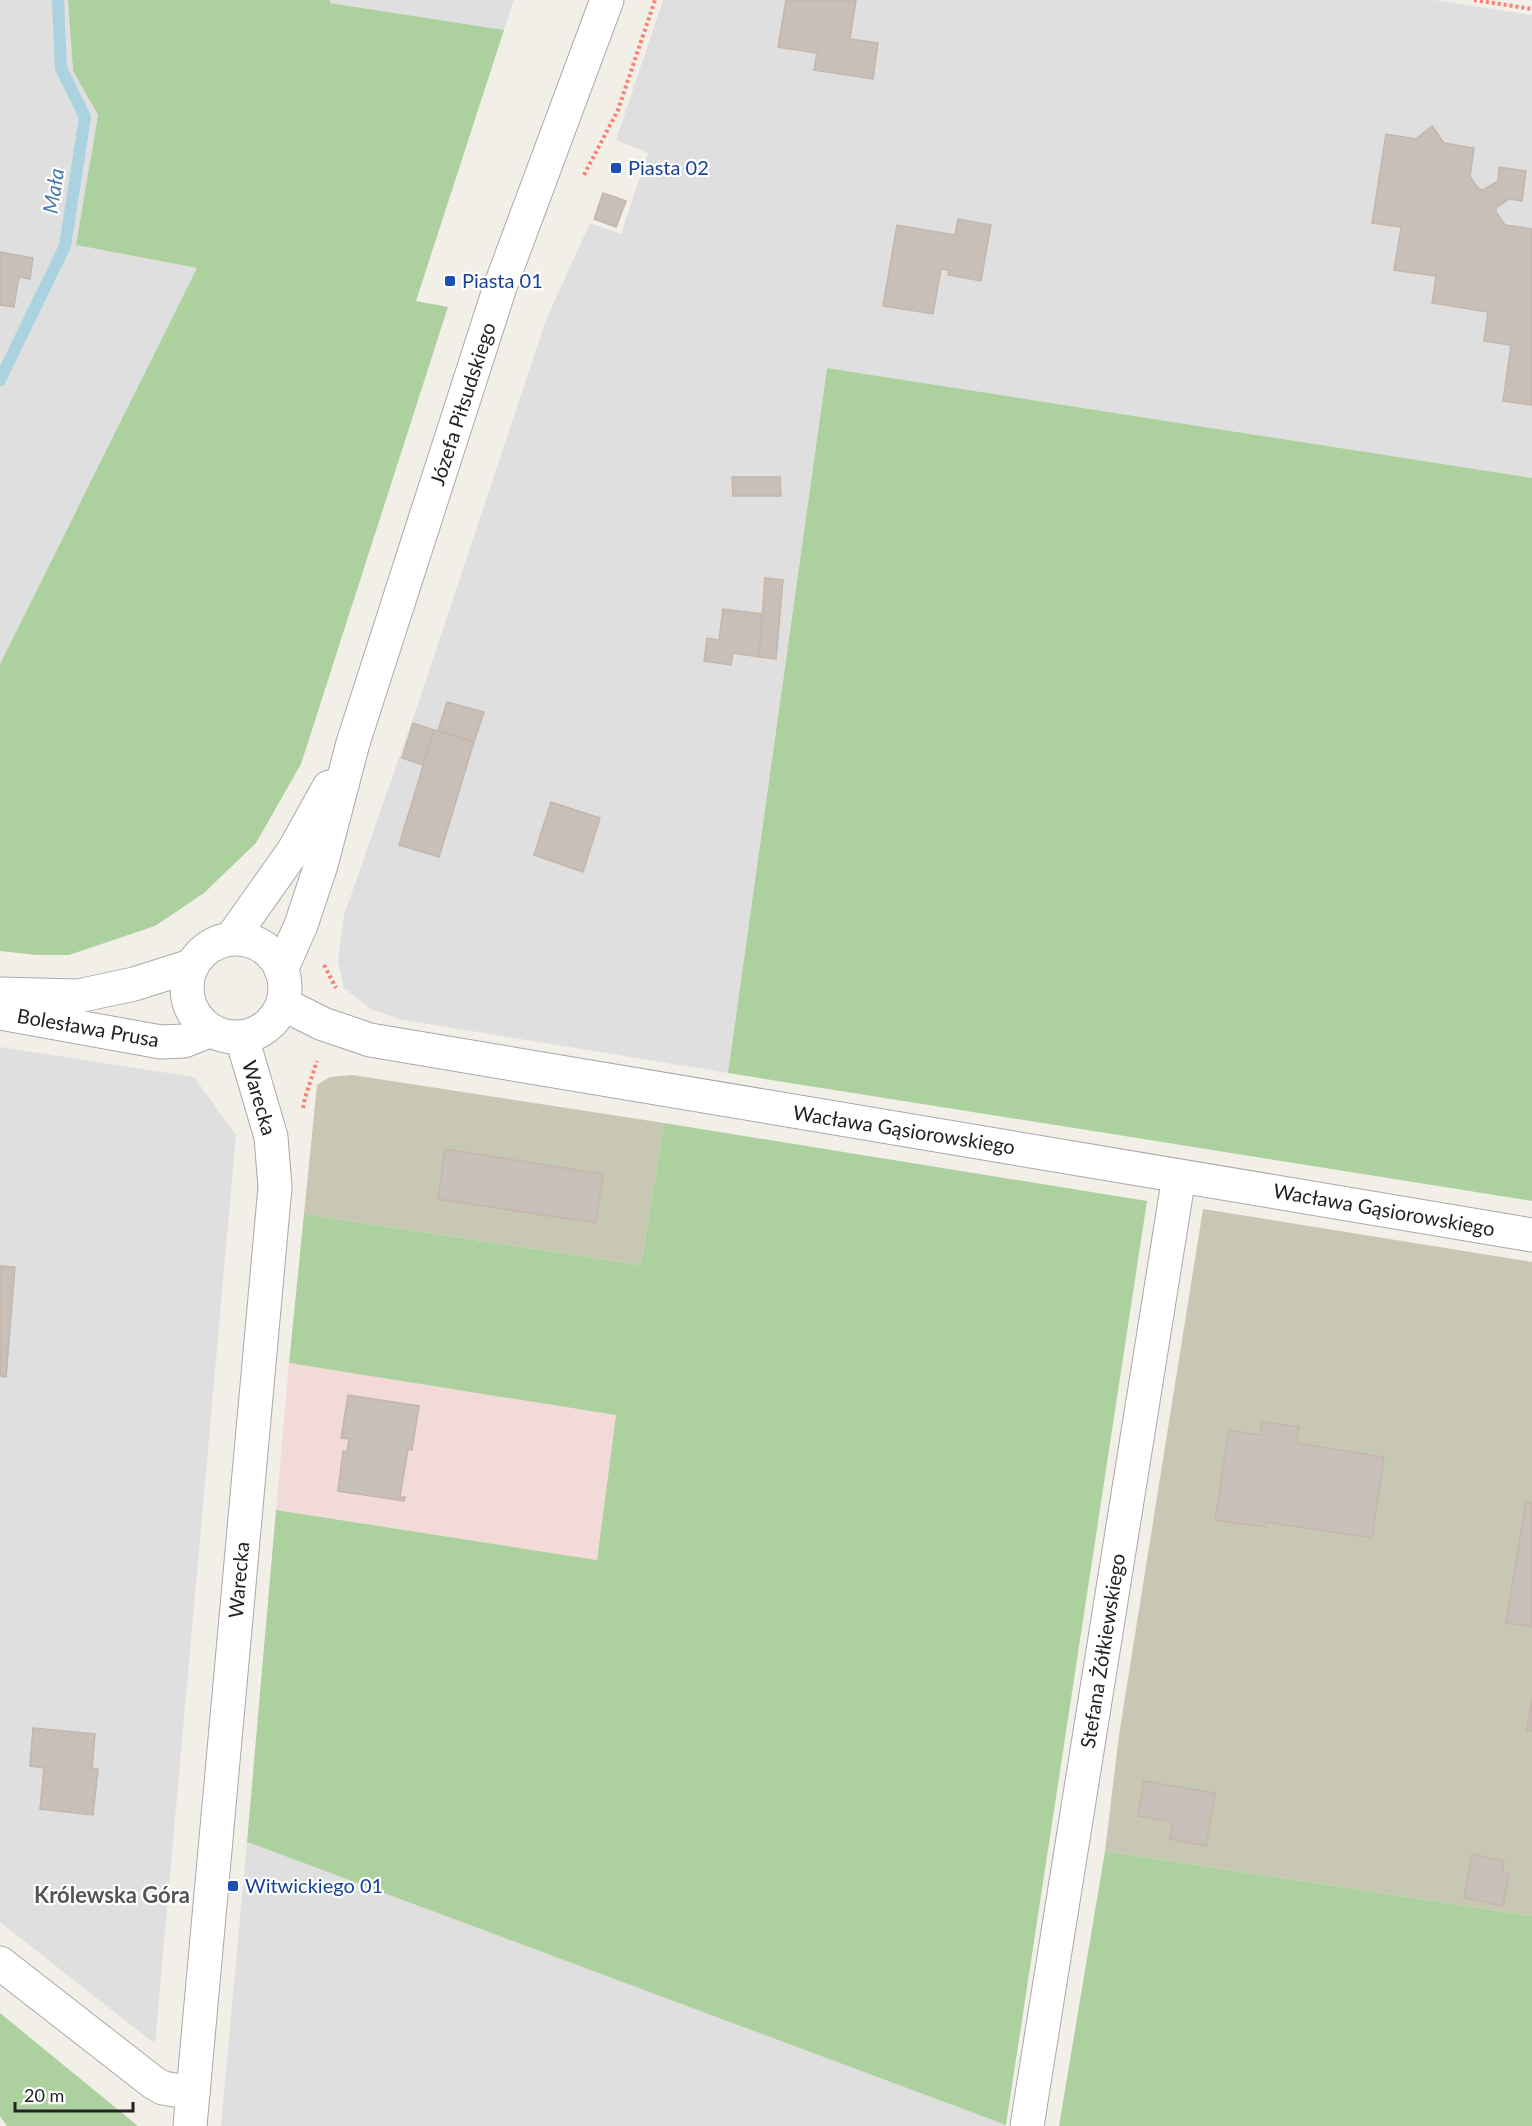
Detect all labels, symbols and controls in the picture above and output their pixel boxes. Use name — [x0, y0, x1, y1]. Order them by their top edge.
place label: Piasta 02 — [628, 155, 709, 179]
marker: Piasta 02 — [609, 161, 623, 175]
water label: Mała — [37, 166, 68, 215]
place label: Piasta 01 — [462, 268, 543, 292]
marker: Piasta 01 — [443, 274, 457, 288]
street label: Józefa Piłsudskiego — [424, 319, 500, 488]
street label: Bolesława Prusa — [15, 1003, 161, 1051]
street label: Warecka — [238, 1058, 282, 1138]
street label: Wacława Gąsiorowskiego — [791, 1100, 1017, 1158]
street label: Wacława Gąsiorowskiego — [1272, 1178, 1497, 1240]
street label: Warecka — [223, 1541, 253, 1619]
street label: Stefana Żółkiewskiego — [1075, 1552, 1129, 1750]
place label: Witwickiego 01 — [245, 1873, 383, 1897]
marker: Witwickiego 01 — [226, 1879, 240, 1893]
district label: Królewska Góra — [34, 1881, 190, 1908]
scale bar — [15, 2075, 134, 2113]
text: 20 m — [24, 2084, 64, 2106]

